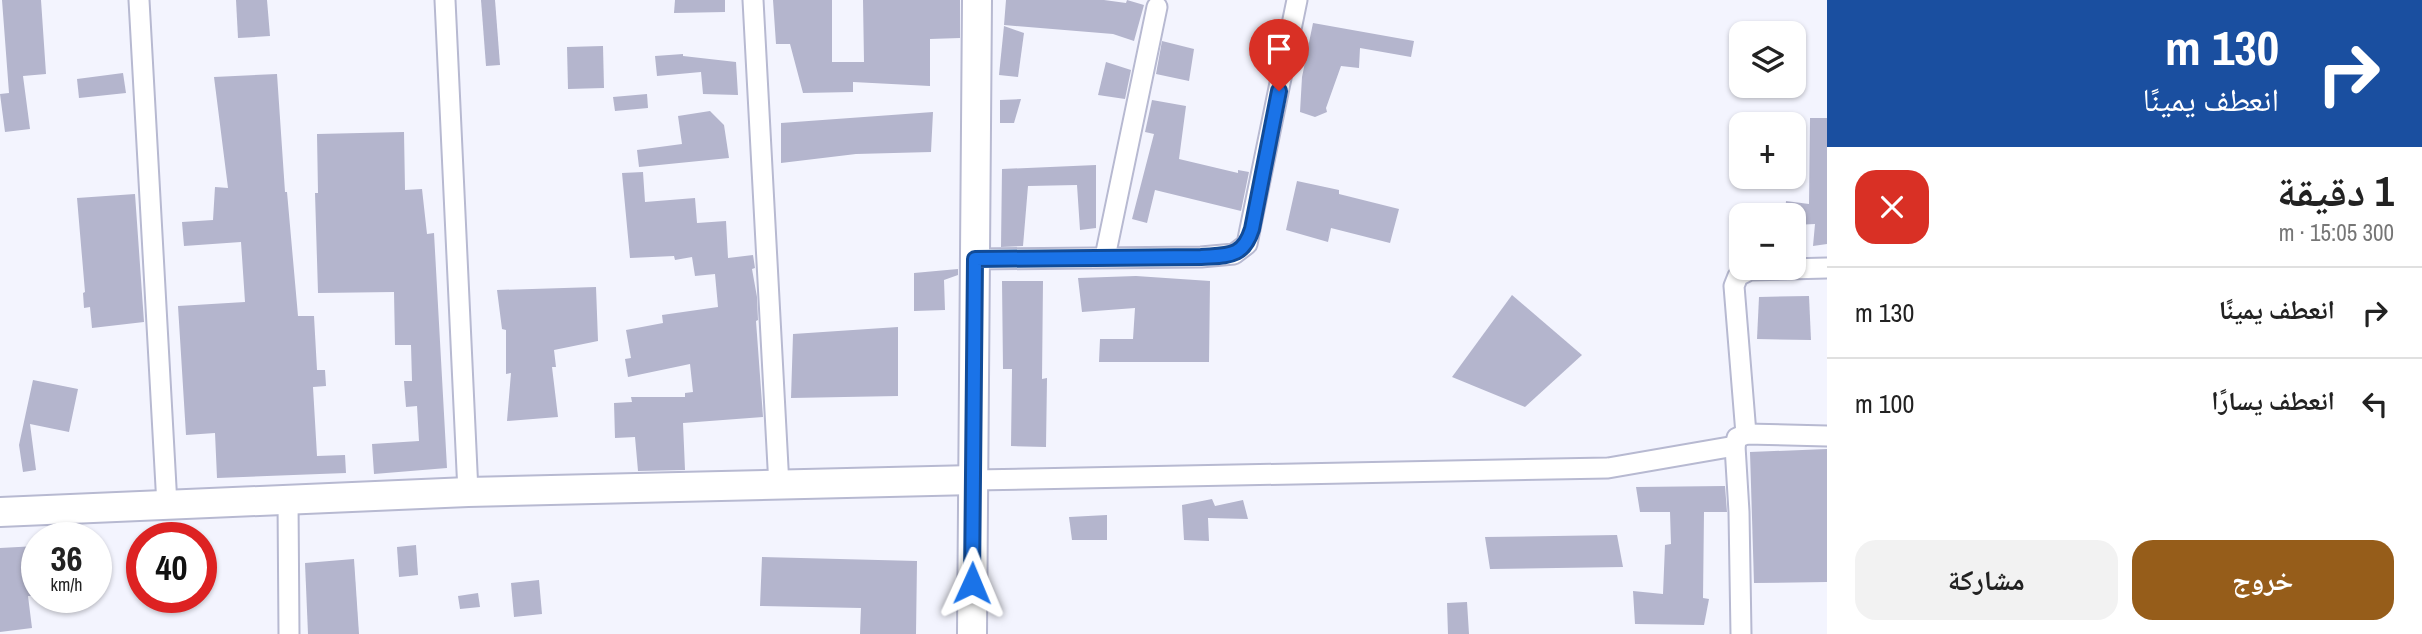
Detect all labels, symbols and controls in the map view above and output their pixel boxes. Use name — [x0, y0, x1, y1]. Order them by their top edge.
text: 130 m — [2165, 14, 2279, 80]
pin — [1249, 19, 1309, 91]
map controls — [1729, 21, 1806, 280]
button: layers — [1729, 21, 1806, 98]
icon: right — [2303, 28, 2394, 119]
icon: arrive — [1260, 30, 1298, 68]
text: انعطف يمينًا — [2143, 78, 2279, 121]
button: + — [1729, 112, 1806, 189]
text: 1 دقيقة — [2277, 163, 2394, 219]
button: close — [1855, 170, 1929, 244]
button: − — [1729, 203, 1806, 280]
text: 300 m · 15:05 — [2279, 217, 2394, 248]
text: انعطف يمينًا — [2219, 292, 2335, 327]
icon: right — [2356, 294, 2394, 332]
text: 130 m — [1855, 295, 1914, 330]
text: انعطف يسارًا — [2211, 383, 2335, 418]
icon: left — [2356, 385, 2394, 423]
text: 100 m — [1855, 386, 1914, 421]
speed limit sign: 40 — [126, 522, 217, 613]
text: 36 — [51, 535, 82, 582]
button: مشاركة — [1855, 540, 2118, 620]
button: خروج — [2132, 540, 2394, 620]
position arrow — [935, 546, 1009, 620]
text: km/h — [51, 572, 83, 597]

